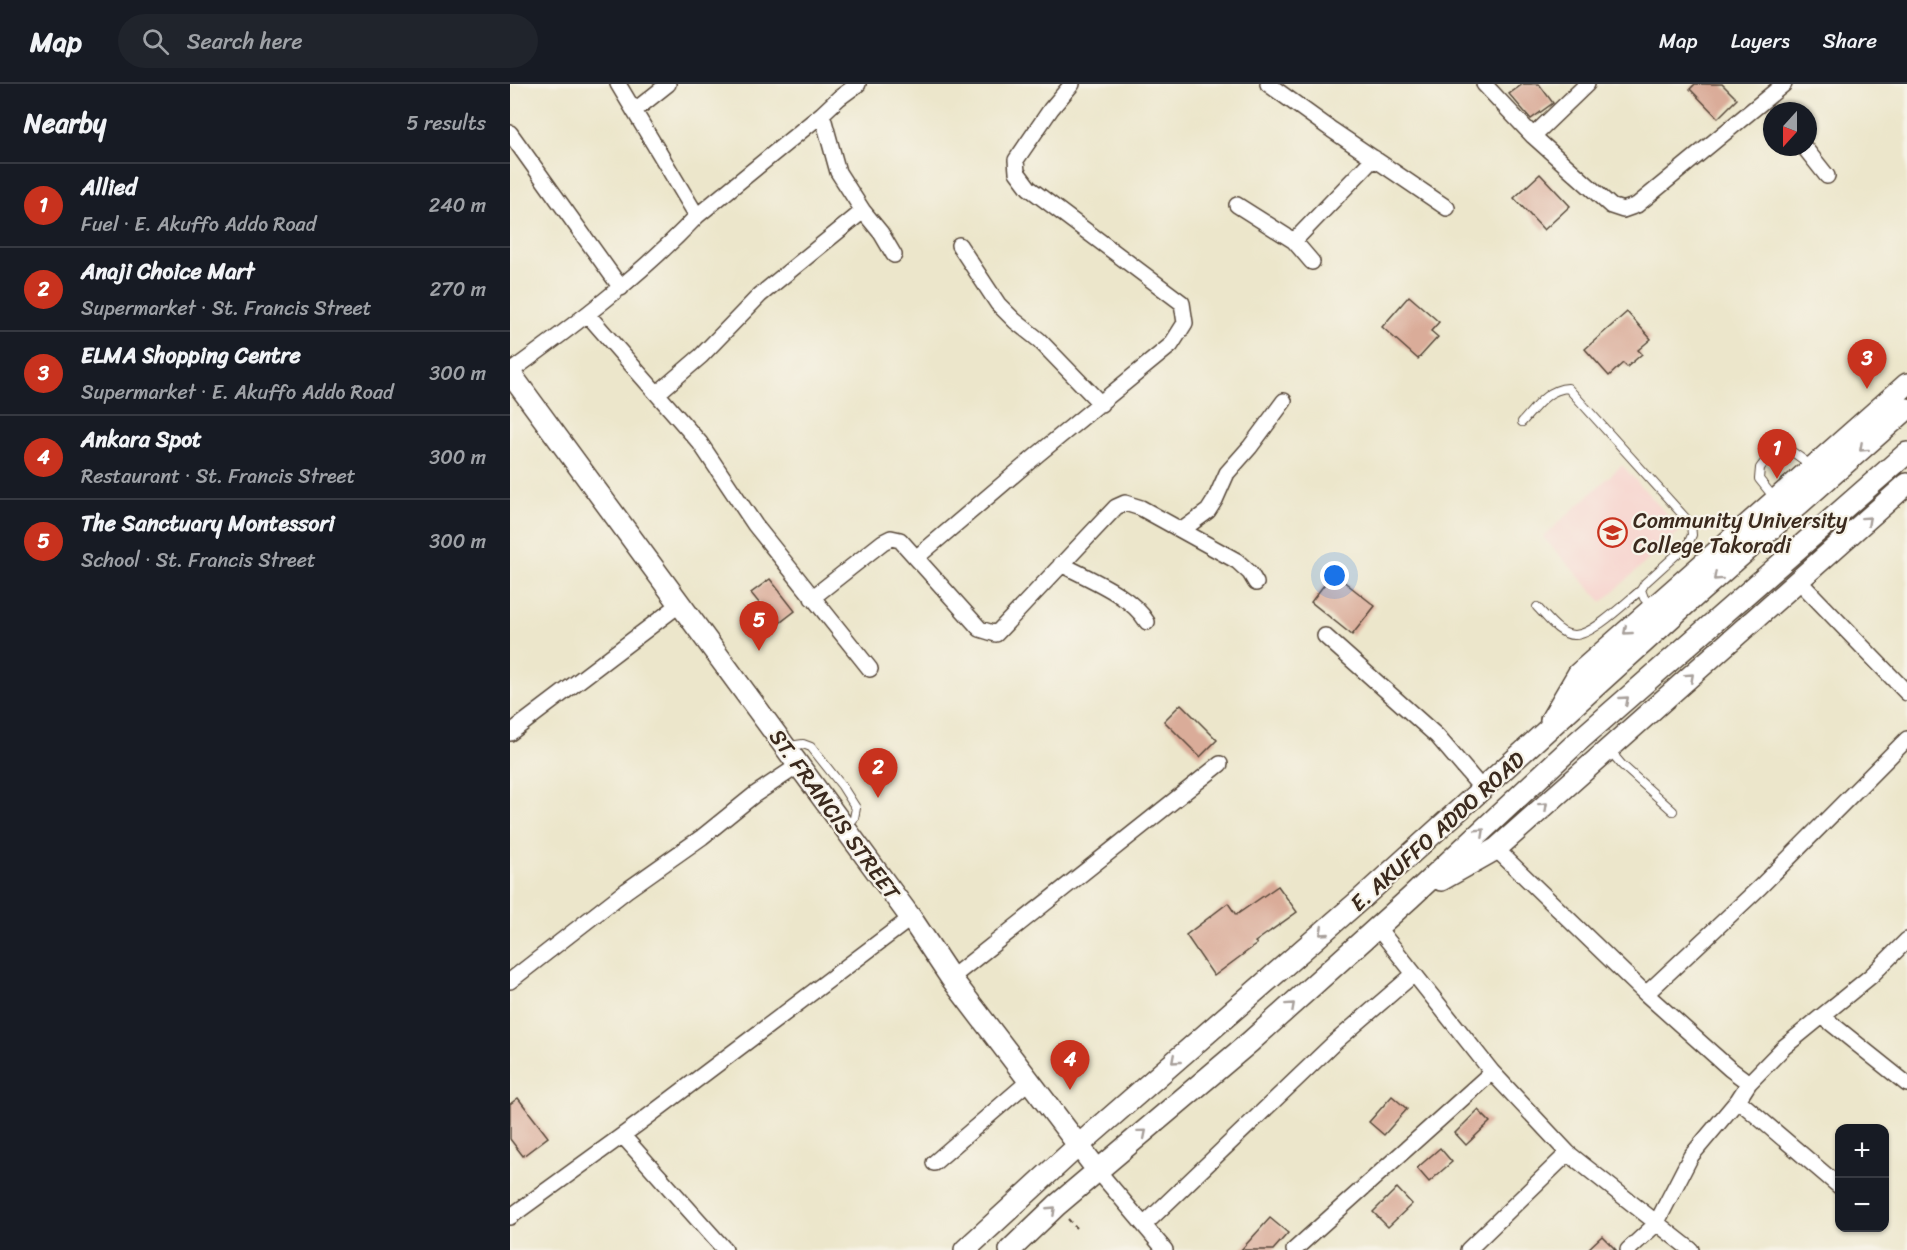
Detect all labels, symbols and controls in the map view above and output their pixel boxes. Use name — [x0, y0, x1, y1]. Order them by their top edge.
search box — [118, 14, 538, 68]
text: Map — [30, 17, 82, 66]
text: Search here — [187, 22, 303, 61]
text: Map — [1659, 22, 1698, 60]
text: Layers — [1731, 22, 1790, 60]
text: Share — [1823, 22, 1877, 60]
icon: search — [139, 25, 172, 58]
text: Nearby — [24, 100, 106, 146]
north arrow — [1763, 102, 1817, 156]
text: 5 results — [407, 106, 486, 141]
text: Allied — [81, 168, 137, 207]
text: 1 — [39, 188, 48, 223]
text: 240 m — [429, 188, 486, 223]
text: Fuel · E. Akuffo Addo Road — [81, 207, 316, 242]
text: Anaji Choice Mart — [81, 252, 254, 291]
text: 2 — [38, 272, 49, 307]
text: 270 m — [430, 272, 486, 307]
text: Supermarket · St. Francis Street — [81, 291, 372, 326]
text: ELMA Shopping Centre — [81, 336, 301, 375]
pin: 3 — [1848, 340, 1886, 389]
text: 3 — [38, 356, 49, 391]
text: 300 m — [429, 356, 486, 391]
text: Supermarket · E. Akuffo Addo Road — [81, 375, 393, 410]
text: Ankara Spot — [81, 420, 202, 459]
pin: 1 — [1758, 430, 1796, 479]
text: 4 — [37, 440, 50, 475]
text: 300 m — [429, 440, 486, 475]
one-way arrow — [1859, 441, 1870, 452]
text: Restaurant · St. Francis Street — [81, 459, 356, 494]
place label: Community University College Takoradi — [1633, 501, 1848, 565]
text: The Sanctuary Montessori — [81, 504, 335, 543]
one-way arrow — [1860, 516, 1871, 527]
school or university icon: Community University College Takoradi — [1596, 517, 1628, 549]
text: 5 — [37, 524, 50, 559]
text: 300 m — [429, 524, 486, 559]
text: School · St. Francis Street — [81, 543, 316, 578]
your location — [1320, 561, 1349, 590]
one-way arrow — [1713, 570, 1724, 581]
pin: 5 — [740, 602, 778, 651]
one-way arrow — [1623, 624, 1634, 635]
one-way arrow — [1683, 673, 1694, 684]
one-way arrow — [1618, 697, 1629, 708]
street label: ST. FRANCIS STREET — [759, 720, 911, 910]
street label: E. AKUFFO ADDO ROAD — [1340, 741, 1535, 921]
pin: 2 — [858, 748, 898, 798]
one-way arrow — [1537, 802, 1548, 813]
one-way arrow — [1474, 828, 1485, 839]
one-way arrow — [1319, 925, 1329, 936]
one-way arrow — [1284, 1002, 1294, 1013]
pin: 4 — [1050, 1040, 1090, 1090]
one-way arrow — [1172, 1053, 1182, 1064]
map controls — [1835, 1124, 1889, 1232]
button: + — [1835, 1124, 1889, 1178]
one-way arrow — [1136, 1129, 1147, 1140]
button: − — [1835, 1178, 1889, 1232]
one-way arrow — [1045, 1206, 1056, 1217]

